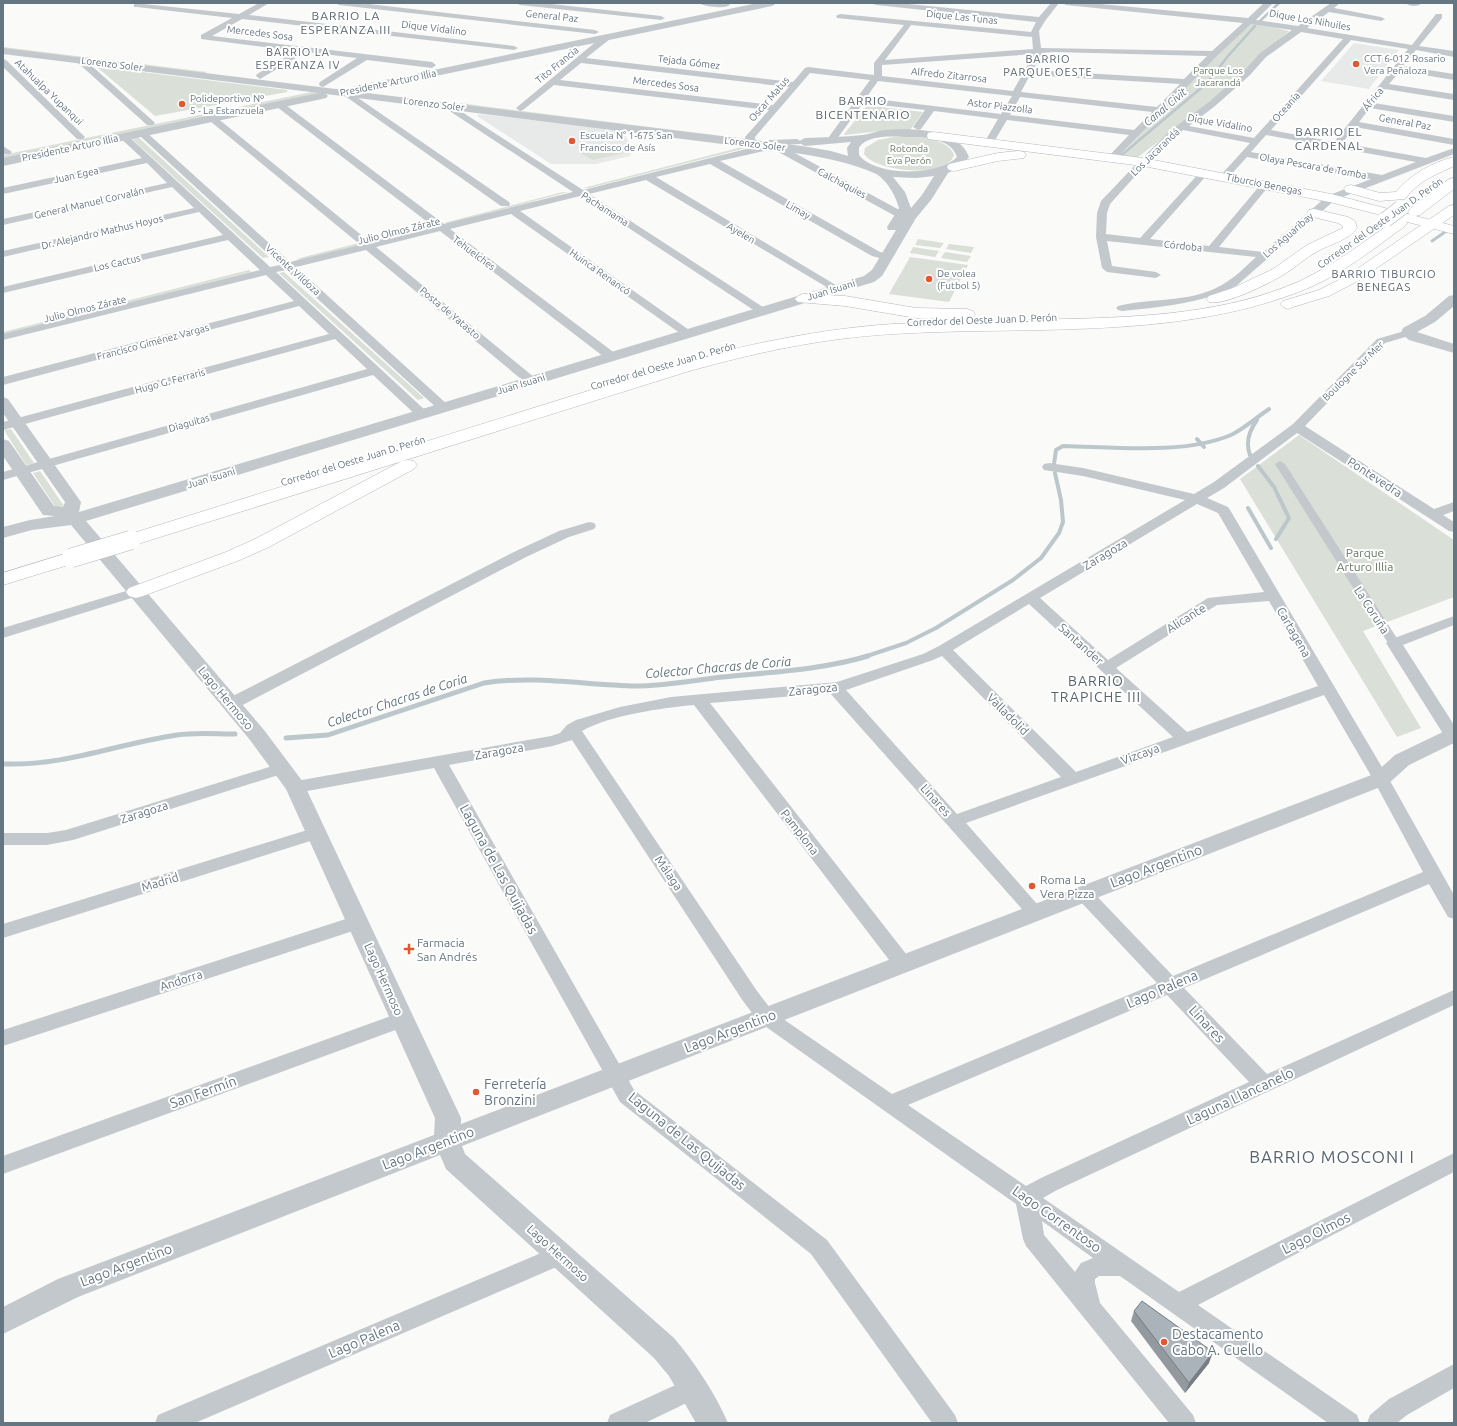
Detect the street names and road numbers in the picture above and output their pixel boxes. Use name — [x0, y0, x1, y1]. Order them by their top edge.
street label: Dique Los Nihuiles — [1268, 7, 1352, 33]
street label: General Paz — [525, 8, 579, 24]
street label: Dique Las Tunas — [926, 8, 998, 26]
street label: Dique Vidalino — [401, 19, 467, 37]
street label: Mercedes Sosa — [226, 23, 294, 43]
street label: Tito Francia — [533, 44, 581, 86]
street label: Tejada Gómez — [657, 53, 721, 71]
street label: Lorenzo Soler — [81, 55, 143, 73]
street label: Atahualpa Yupanqui — [13, 57, 85, 127]
street label: Alfredo Zitarrosa — [910, 66, 988, 84]
street label: Presidente Arturo Illia — [339, 67, 437, 99]
street label: Mercedes Sosa — [632, 74, 700, 94]
street label: Oscar Matus — [747, 74, 791, 124]
street label: África — [1360, 85, 1386, 113]
street label: Oceanía — [1270, 90, 1302, 124]
street label: Lorenzo Soler — [403, 95, 465, 113]
street label: Astor Piazzolla — [967, 97, 1033, 115]
street label: Dique Vidalino — [1187, 112, 1253, 134]
street label: General Paz — [1378, 112, 1432, 132]
street label: Los Jacarandá — [1129, 126, 1181, 178]
street label: Presidente Arturo Illia — [21, 132, 119, 164]
street label: Lorenzo Soler — [724, 135, 786, 153]
street label: Olaya Pescara de Tomba — [1259, 151, 1367, 181]
street label: Juan Egea — [53, 165, 99, 185]
street label: Calchaquies — [816, 166, 868, 200]
street label: Tiburcio Benegas — [1225, 171, 1303, 197]
street label: Corredor del Oeste Juan D. Perón — [1315, 175, 1445, 271]
street label: General Manuel Corvalán — [33, 185, 145, 221]
street label: Pachamama — [579, 190, 631, 228]
street label: Limay — [784, 199, 812, 221]
street label: Los Aguaribay — [1261, 210, 1315, 260]
street label: Dr. Alejandro Mathus Hoyos — [40, 213, 164, 251]
street label: Julio Olmos Zárate — [357, 215, 441, 247]
street label: Ayelen — [725, 220, 757, 246]
street label: Tehuelches — [451, 233, 497, 273]
street label: Córdoba — [1163, 239, 1203, 253]
street label: Vicente Vildoza — [263, 243, 323, 297]
street label: Huinca Renancó — [568, 247, 633, 297]
street label: Los Cactus — [93, 252, 141, 274]
street label: Juan Isuani — [806, 277, 856, 303]
street label: Posta de Yatasto — [418, 285, 482, 341]
street label: Julio Olmos Zárate — [43, 293, 127, 325]
street label: Corredor del Oeste Juan D. Perón — [907, 312, 1057, 328]
street label: Francisco Giménez Vargas — [96, 322, 210, 362]
street label: Boulogne Sur Mer — [1320, 339, 1386, 403]
street label: Corredor del Oeste Juan D. Perón — [589, 340, 737, 392]
street label: Hugo G. Ferraris — [134, 366, 206, 396]
street label: Juan Isuani — [496, 371, 546, 397]
street label: Diaguitas — [167, 412, 211, 434]
street label: Corredor del Oeste Juan D. Perón — [279, 434, 427, 488]
street label: Pontevedra — [1345, 455, 1405, 499]
street label: Juan Isuani — [186, 465, 236, 491]
street label: Zaragoza — [1081, 536, 1129, 572]
street label: La Coruña — [1352, 584, 1392, 636]
street label: Alicante — [1164, 601, 1208, 635]
street label: Cartagena — [1274, 605, 1314, 659]
street label: Santander — [1056, 621, 1106, 668]
street label: Lago Hermoso — [196, 664, 256, 732]
street label: Zaragoza — [788, 680, 838, 698]
street label: Valladolid — [985, 691, 1031, 737]
street label: Zaragoza — [474, 740, 524, 762]
street label: Vizcaya — [1119, 741, 1161, 767]
street label: Linares — [918, 781, 954, 819]
street label: Zaragoza — [119, 798, 169, 826]
street label: Laguna de Las Quijadas — [457, 801, 541, 937]
street label: Pamplona — [778, 807, 822, 857]
street label: Lago Argentino — [1108, 841, 1204, 891]
street label: Málaga — [653, 853, 685, 893]
street label: Madrid — [140, 870, 180, 894]
street label: Lago Hermoso — [362, 941, 406, 1017]
street label: Andorra — [158, 967, 204, 993]
street label: Lago Palena — [1124, 967, 1200, 1011]
street label: Linares — [1186, 1002, 1228, 1046]
street label: Lago Argentino — [682, 1006, 778, 1056]
street label: Laguna Llancanelo — [1184, 1064, 1296, 1128]
street label: San Fermín — [168, 1073, 238, 1111]
street label: Laguna de Las Quijadas — [625, 1089, 749, 1193]
street label: Lago Argentino — [380, 1123, 476, 1173]
street label: Lago Correntoso — [1009, 1182, 1105, 1256]
street label: Lago Olmos — [1279, 1209, 1353, 1257]
street label: Lago Hermoso — [525, 1222, 591, 1284]
street label: Lago Argentino — [78, 1240, 174, 1290]
street label: Lago Palena — [326, 1317, 402, 1361]

